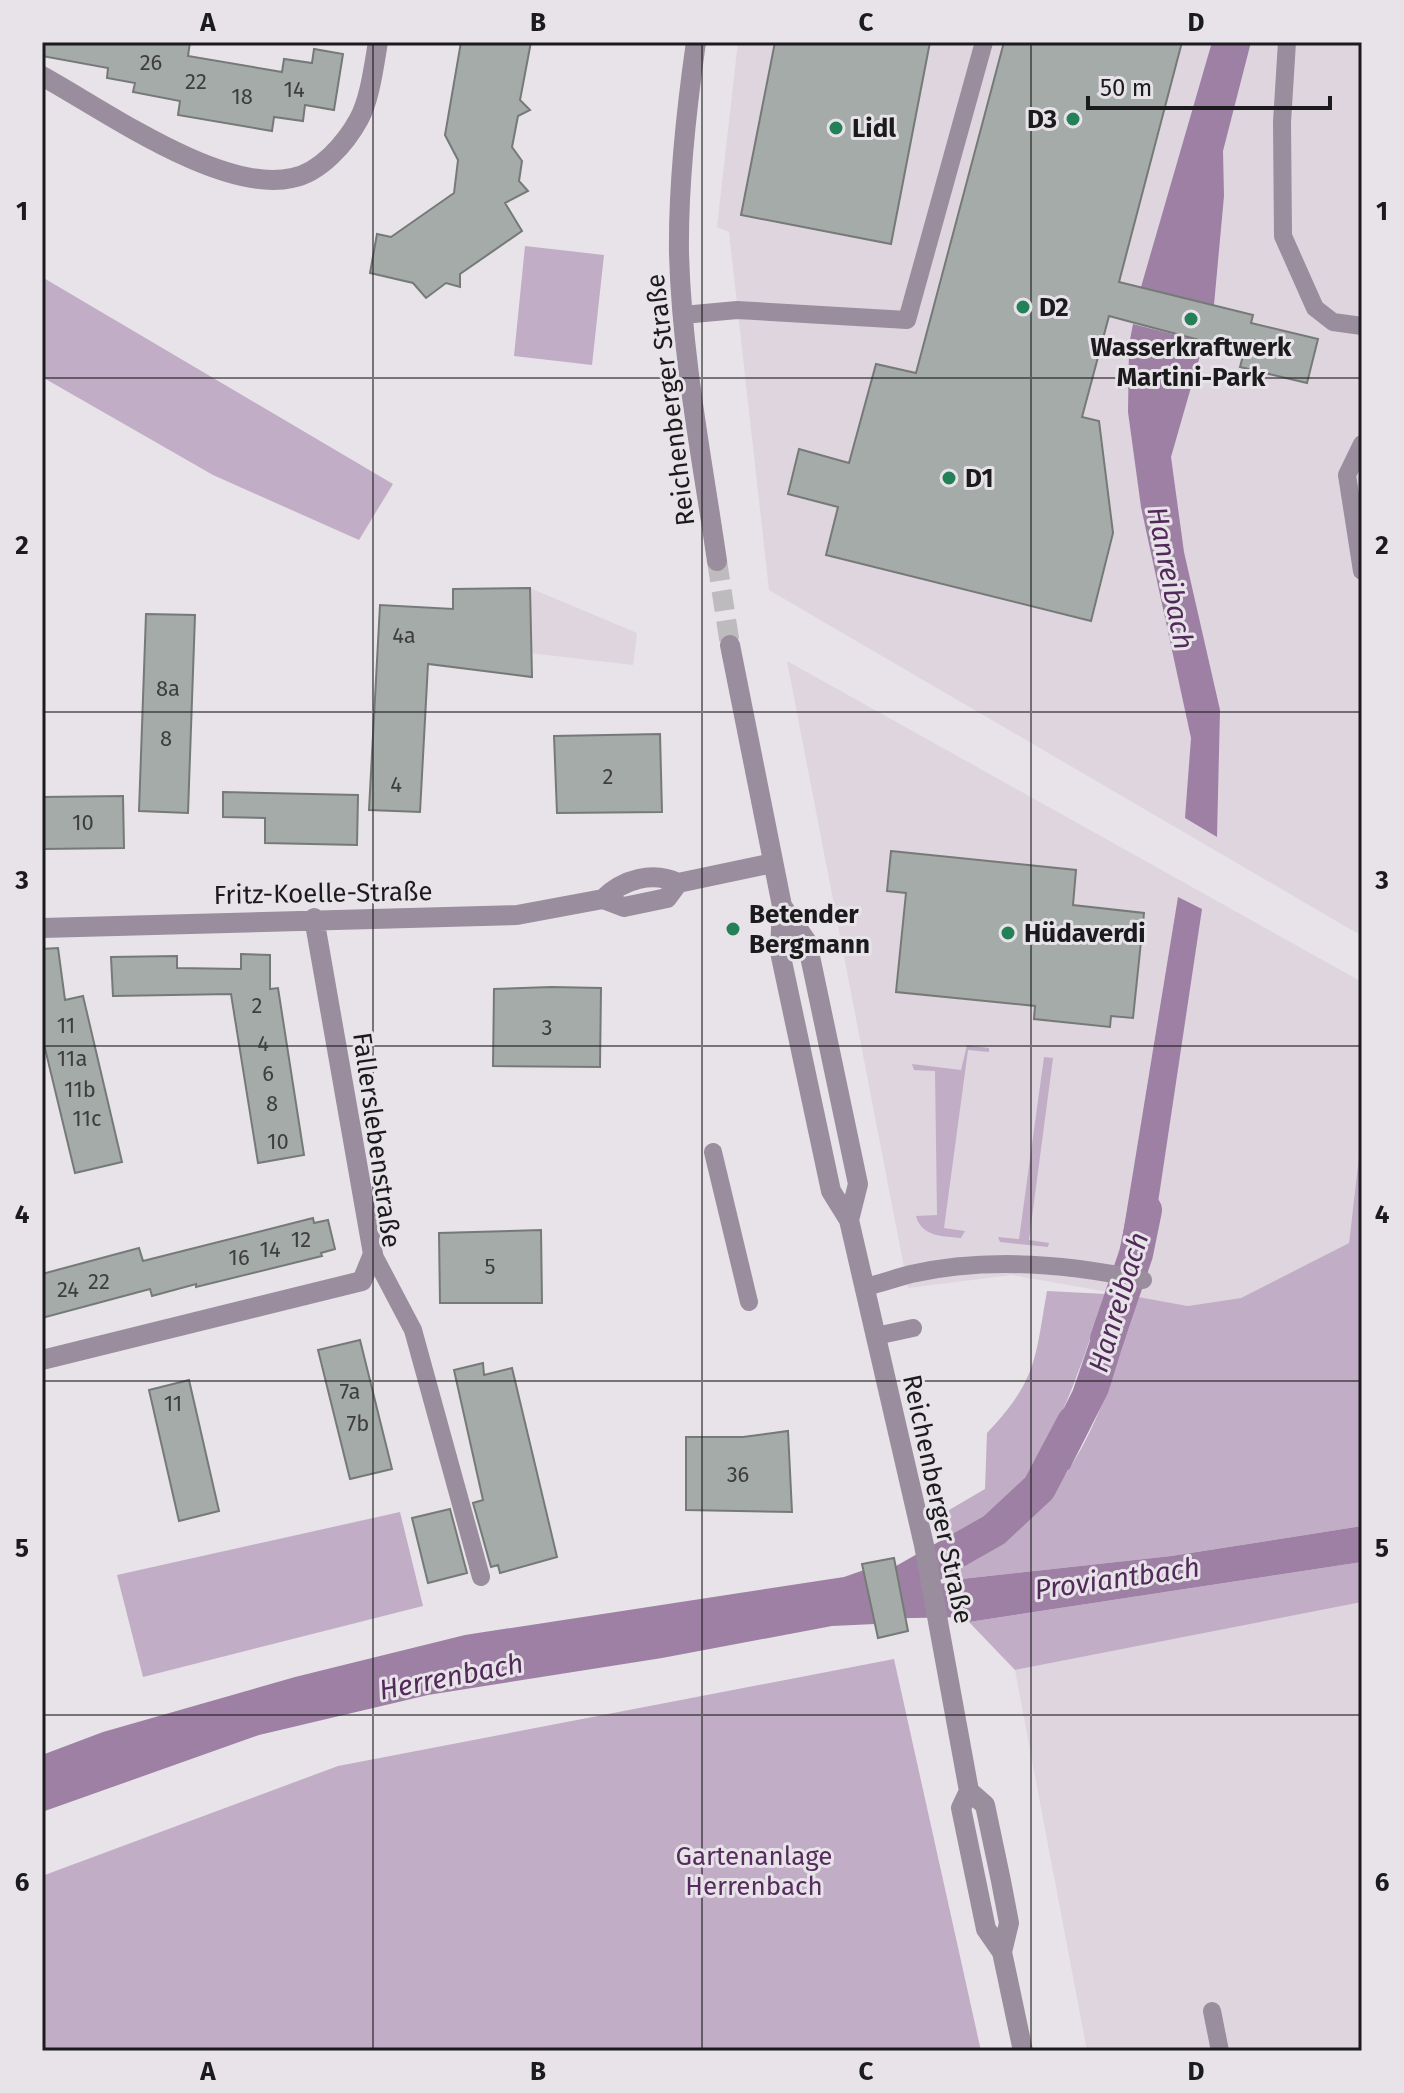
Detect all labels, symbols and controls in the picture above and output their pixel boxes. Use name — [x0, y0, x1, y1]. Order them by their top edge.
text: A — [199, 7, 216, 38]
text: B — [530, 7, 546, 38]
text: C — [859, 7, 874, 38]
text: D — [1188, 7, 1205, 38]
house number: 26 — [140, 49, 162, 76]
scale bar — [1088, 60, 1330, 110]
house number: 22 — [185, 68, 207, 95]
text: 50 m — [1100, 74, 1152, 102]
house number: 14 — [283, 76, 305, 103]
house number: 18 — [231, 83, 253, 110]
place label: D3 — [1027, 104, 1057, 135]
marker: D3 — [1064, 110, 1082, 128]
place label: Lidl — [852, 113, 896, 144]
marker: Lidl — [827, 119, 845, 137]
text: 1 — [16, 196, 28, 227]
text: 1 — [1376, 196, 1388, 227]
street label: Reichenberger Straße — [640, 272, 701, 528]
place label: D2 — [1039, 292, 1069, 323]
marker: D2 — [1014, 298, 1032, 316]
marker: Wasserkraftwerk Martini-Park — [1182, 310, 1200, 328]
place label: Wasserkraftwerk Martini-Park — [1091, 332, 1292, 393]
place label: D1 — [965, 463, 994, 494]
marker: D1 — [940, 469, 958, 487]
water label: Hanreibach — [1140, 504, 1201, 652]
text: 2 — [15, 530, 29, 561]
text: 2 — [1375, 530, 1389, 561]
house number: 4a — [392, 622, 416, 649]
house number: 8a — [156, 675, 180, 702]
house number: 8 — [160, 725, 172, 752]
house number: 2 — [603, 763, 613, 790]
house number: 4 — [390, 771, 402, 798]
house number: 10 — [72, 809, 94, 836]
text: 3 — [14, 865, 29, 896]
text: 3 — [1374, 865, 1389, 896]
street label: Fritz-Koelle-Straße — [213, 876, 433, 911]
place label: Betender Bergmann — [749, 899, 870, 960]
place label: Hüdaverdi — [1024, 918, 1146, 949]
marker: Betender Bergmann — [724, 920, 742, 938]
marker: Hüdaverdi — [999, 924, 1017, 942]
house number: 2 — [252, 992, 262, 1019]
house number: 11 — [57, 1012, 75, 1039]
house number: 3 — [542, 1014, 552, 1041]
house number: 4 — [257, 1030, 269, 1057]
street label: Fallerslebenstraße — [346, 1030, 407, 1250]
house number: 11a — [57, 1045, 87, 1072]
house number: 6 — [262, 1060, 274, 1087]
house number: 11b — [64, 1076, 96, 1103]
house number: 8 — [266, 1090, 278, 1117]
house number: 11c — [72, 1105, 102, 1132]
house number: 10 — [267, 1128, 289, 1155]
text: 4 — [15, 1199, 30, 1230]
text: 4 — [1375, 1199, 1390, 1230]
house number: 12 — [291, 1226, 311, 1253]
water label: Hanreibach — [1082, 1228, 1155, 1376]
house number: 14 — [259, 1236, 281, 1263]
house number: 16 — [228, 1244, 250, 1271]
house number: 5 — [484, 1253, 496, 1280]
house number: 22 — [88, 1268, 110, 1295]
house number: 24 — [57, 1276, 79, 1303]
street label: Reichenberger Straße — [896, 1372, 979, 1626]
house number: 7a — [339, 1378, 361, 1405]
house number: 11 — [164, 1390, 182, 1417]
house number: 7b — [347, 1410, 369, 1437]
house number: 36 — [727, 1461, 749, 1488]
text: 5 — [15, 1533, 29, 1564]
text: 5 — [1375, 1533, 1389, 1564]
water label: Proviantbach — [1032, 1551, 1202, 1606]
water label: Herrenbach — [376, 1646, 526, 1707]
park label: Gartenanlage Herrenbach — [675, 1841, 833, 1902]
text: 6 — [15, 1867, 30, 1898]
text: 6 — [1375, 1867, 1390, 1898]
text: A — [199, 2056, 216, 2087]
text: B — [530, 2056, 546, 2087]
text: C — [859, 2056, 874, 2087]
text: D — [1188, 2056, 1205, 2087]

